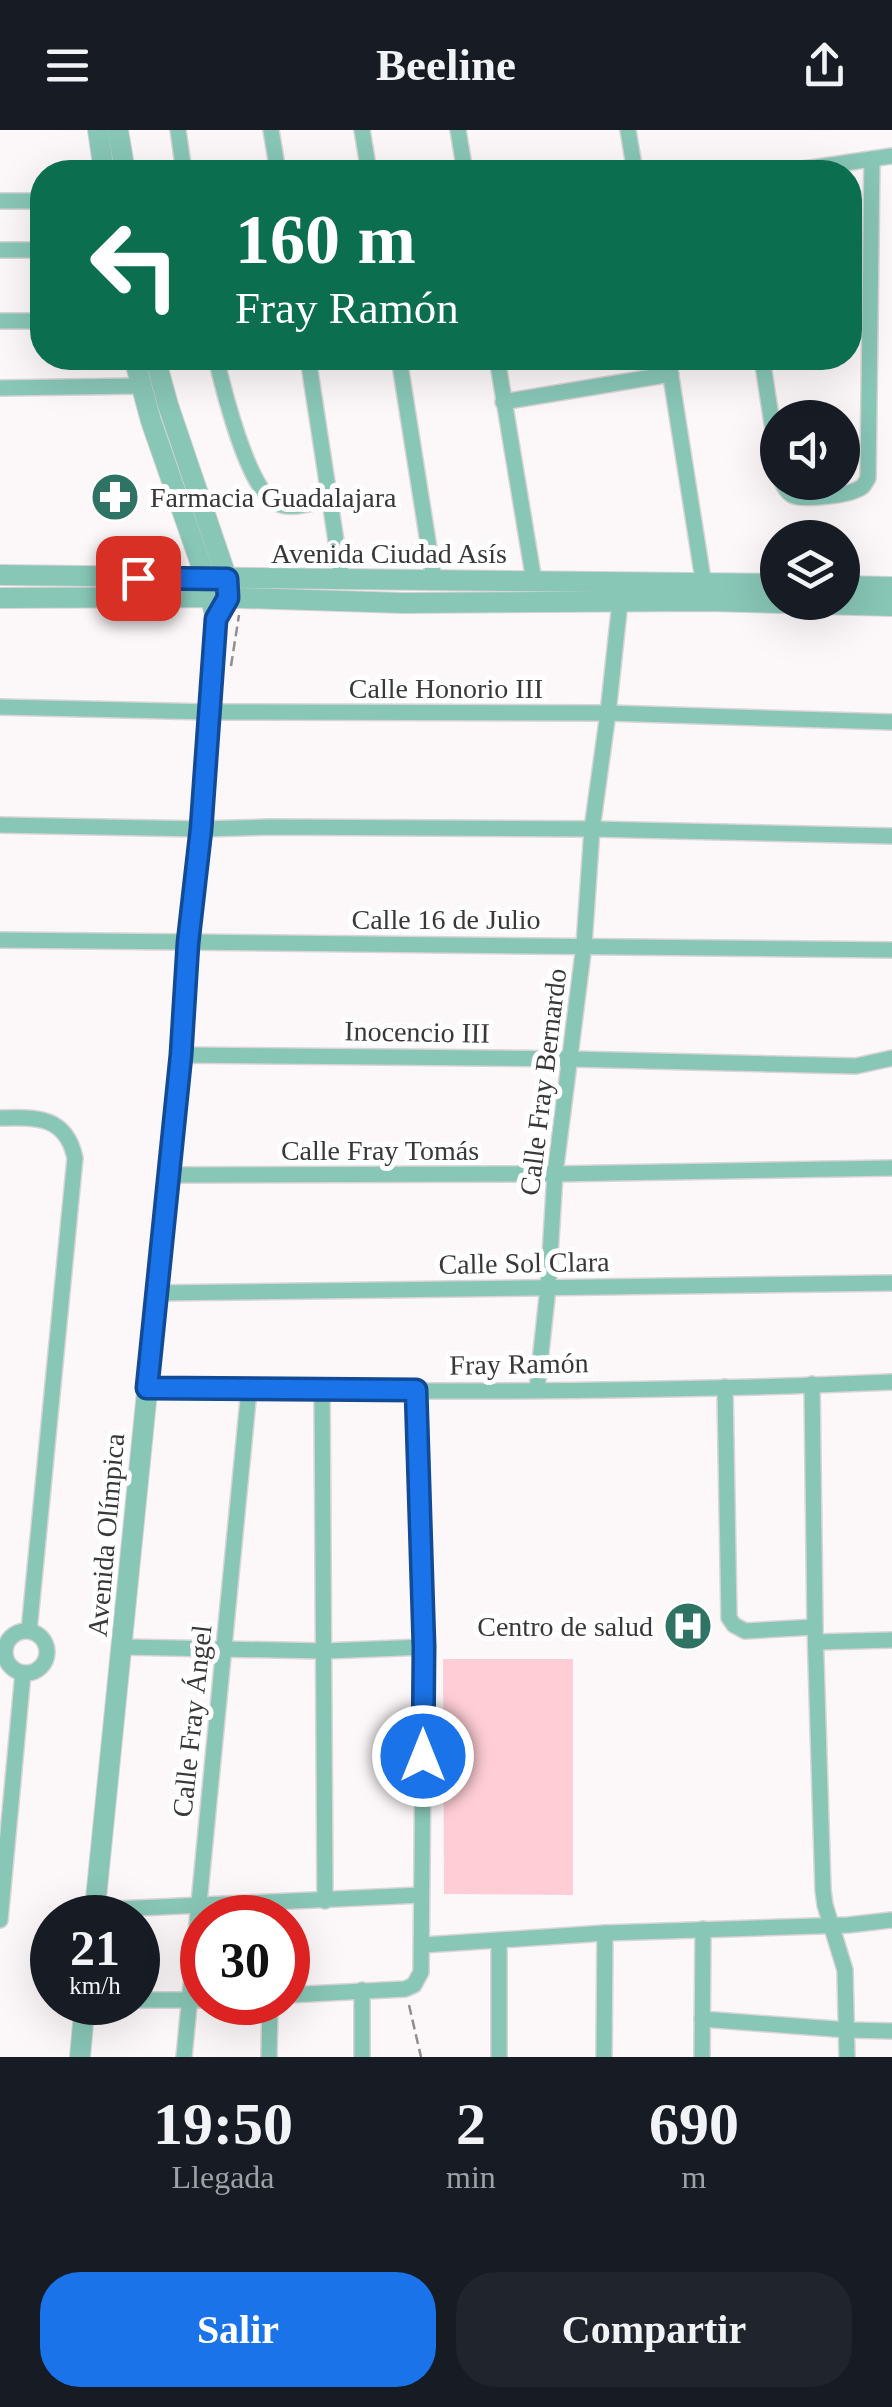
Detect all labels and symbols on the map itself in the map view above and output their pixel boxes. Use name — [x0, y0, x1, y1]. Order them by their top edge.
pharmacy icon: Farmacia Guadalajara — [89, 471, 141, 523]
place label: Farmacia Guadalajara — [150, 482, 397, 513]
pin — [96, 536, 181, 621]
street label: Avenida Ciudad Asís — [271, 538, 507, 569]
street label: Calle Honorio III — [349, 673, 543, 704]
street label: Calle 16 de Julio — [352, 904, 540, 935]
street label: Calle Fray Bernardo — [514, 967, 572, 1197]
street label: Inocencio III — [344, 1015, 490, 1049]
street label: Calle Fray Tomás — [281, 1135, 479, 1166]
street label: Calle Sol Clara — [438, 1246, 610, 1280]
street label: Fray Ramón — [449, 1347, 589, 1381]
street label: Avenida Olímpica — [82, 1431, 130, 1638]
hospital icon: Centro de salud — [662, 1600, 714, 1652]
place label: Centro de salud — [477, 1611, 653, 1642]
street label: Calle Fray Ángel — [167, 1623, 218, 1819]
position arrow — [371, 1704, 475, 1808]
speed limit sign: 30 — [180, 1895, 310, 2025]

